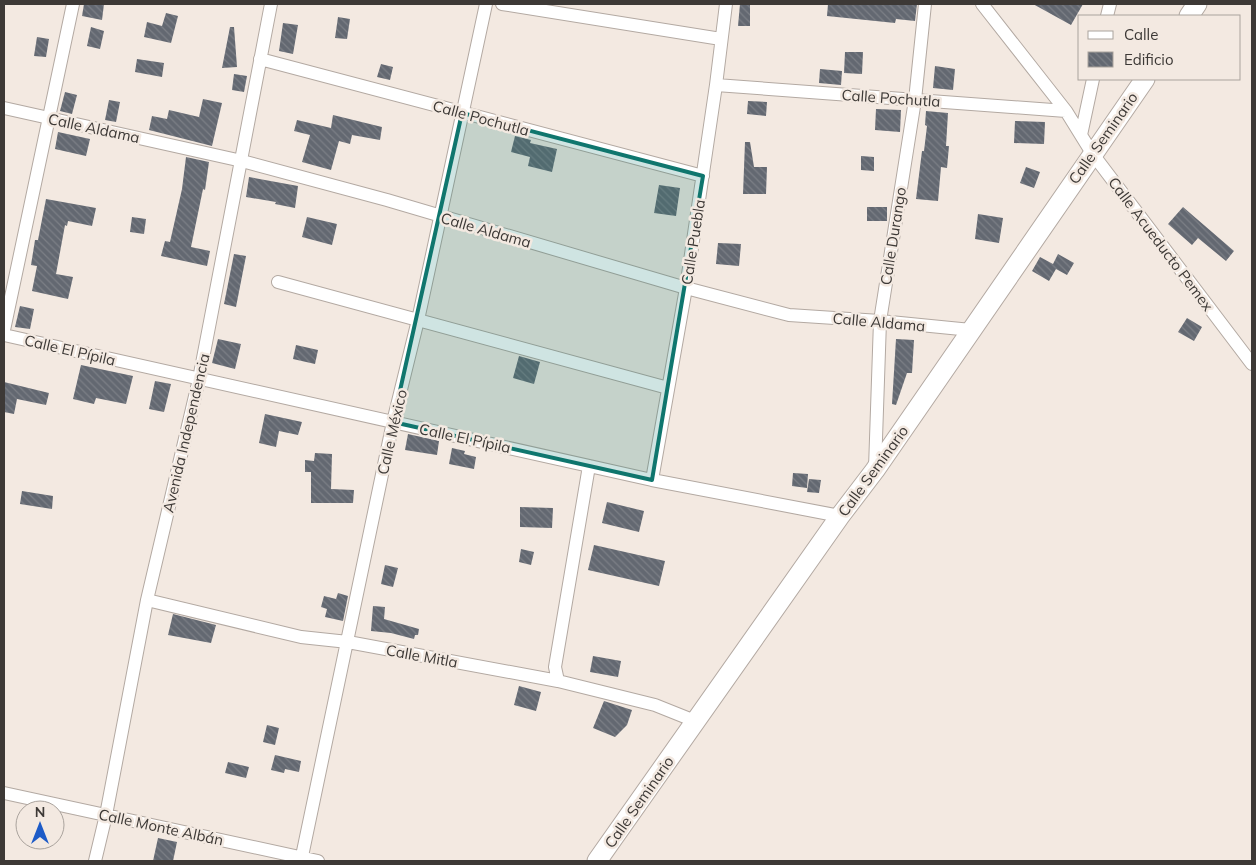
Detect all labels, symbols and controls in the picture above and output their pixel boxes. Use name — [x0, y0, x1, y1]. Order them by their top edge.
legend — [1078, 15, 1241, 80]
text: Calle — [1124, 25, 1158, 44]
text: Edificio — [1124, 50, 1174, 69]
street label: Calle Pochutla — [841, 85, 941, 111]
street label: Calle Seminario — [1064, 88, 1142, 188]
street label: Calle Pochutla — [431, 96, 531, 140]
street label: Calle Aldama — [47, 109, 141, 147]
street label: Calle Acueducto Pemex — [1104, 173, 1218, 315]
street label: Calle Durango — [876, 186, 910, 286]
street label: Calle Puebla — [677, 198, 709, 286]
street label: Calle Aldama — [439, 208, 533, 252]
street label: Calle Aldama — [832, 308, 926, 336]
street label: Calle El Pípila — [23, 330, 117, 370]
street label: Avenida Independencia — [158, 352, 214, 514]
street label: Calle México — [373, 388, 411, 476]
street label: Calle El Pípila — [418, 419, 512, 457]
street label: Calle Seminario — [834, 422, 912, 520]
street label: Calle Mitla — [385, 640, 459, 672]
street label: Calle Seminario — [600, 752, 678, 852]
north arrow — [15, 800, 65, 850]
text: N — [35, 803, 45, 821]
street label: Calle Monte Albán — [97, 804, 225, 850]

